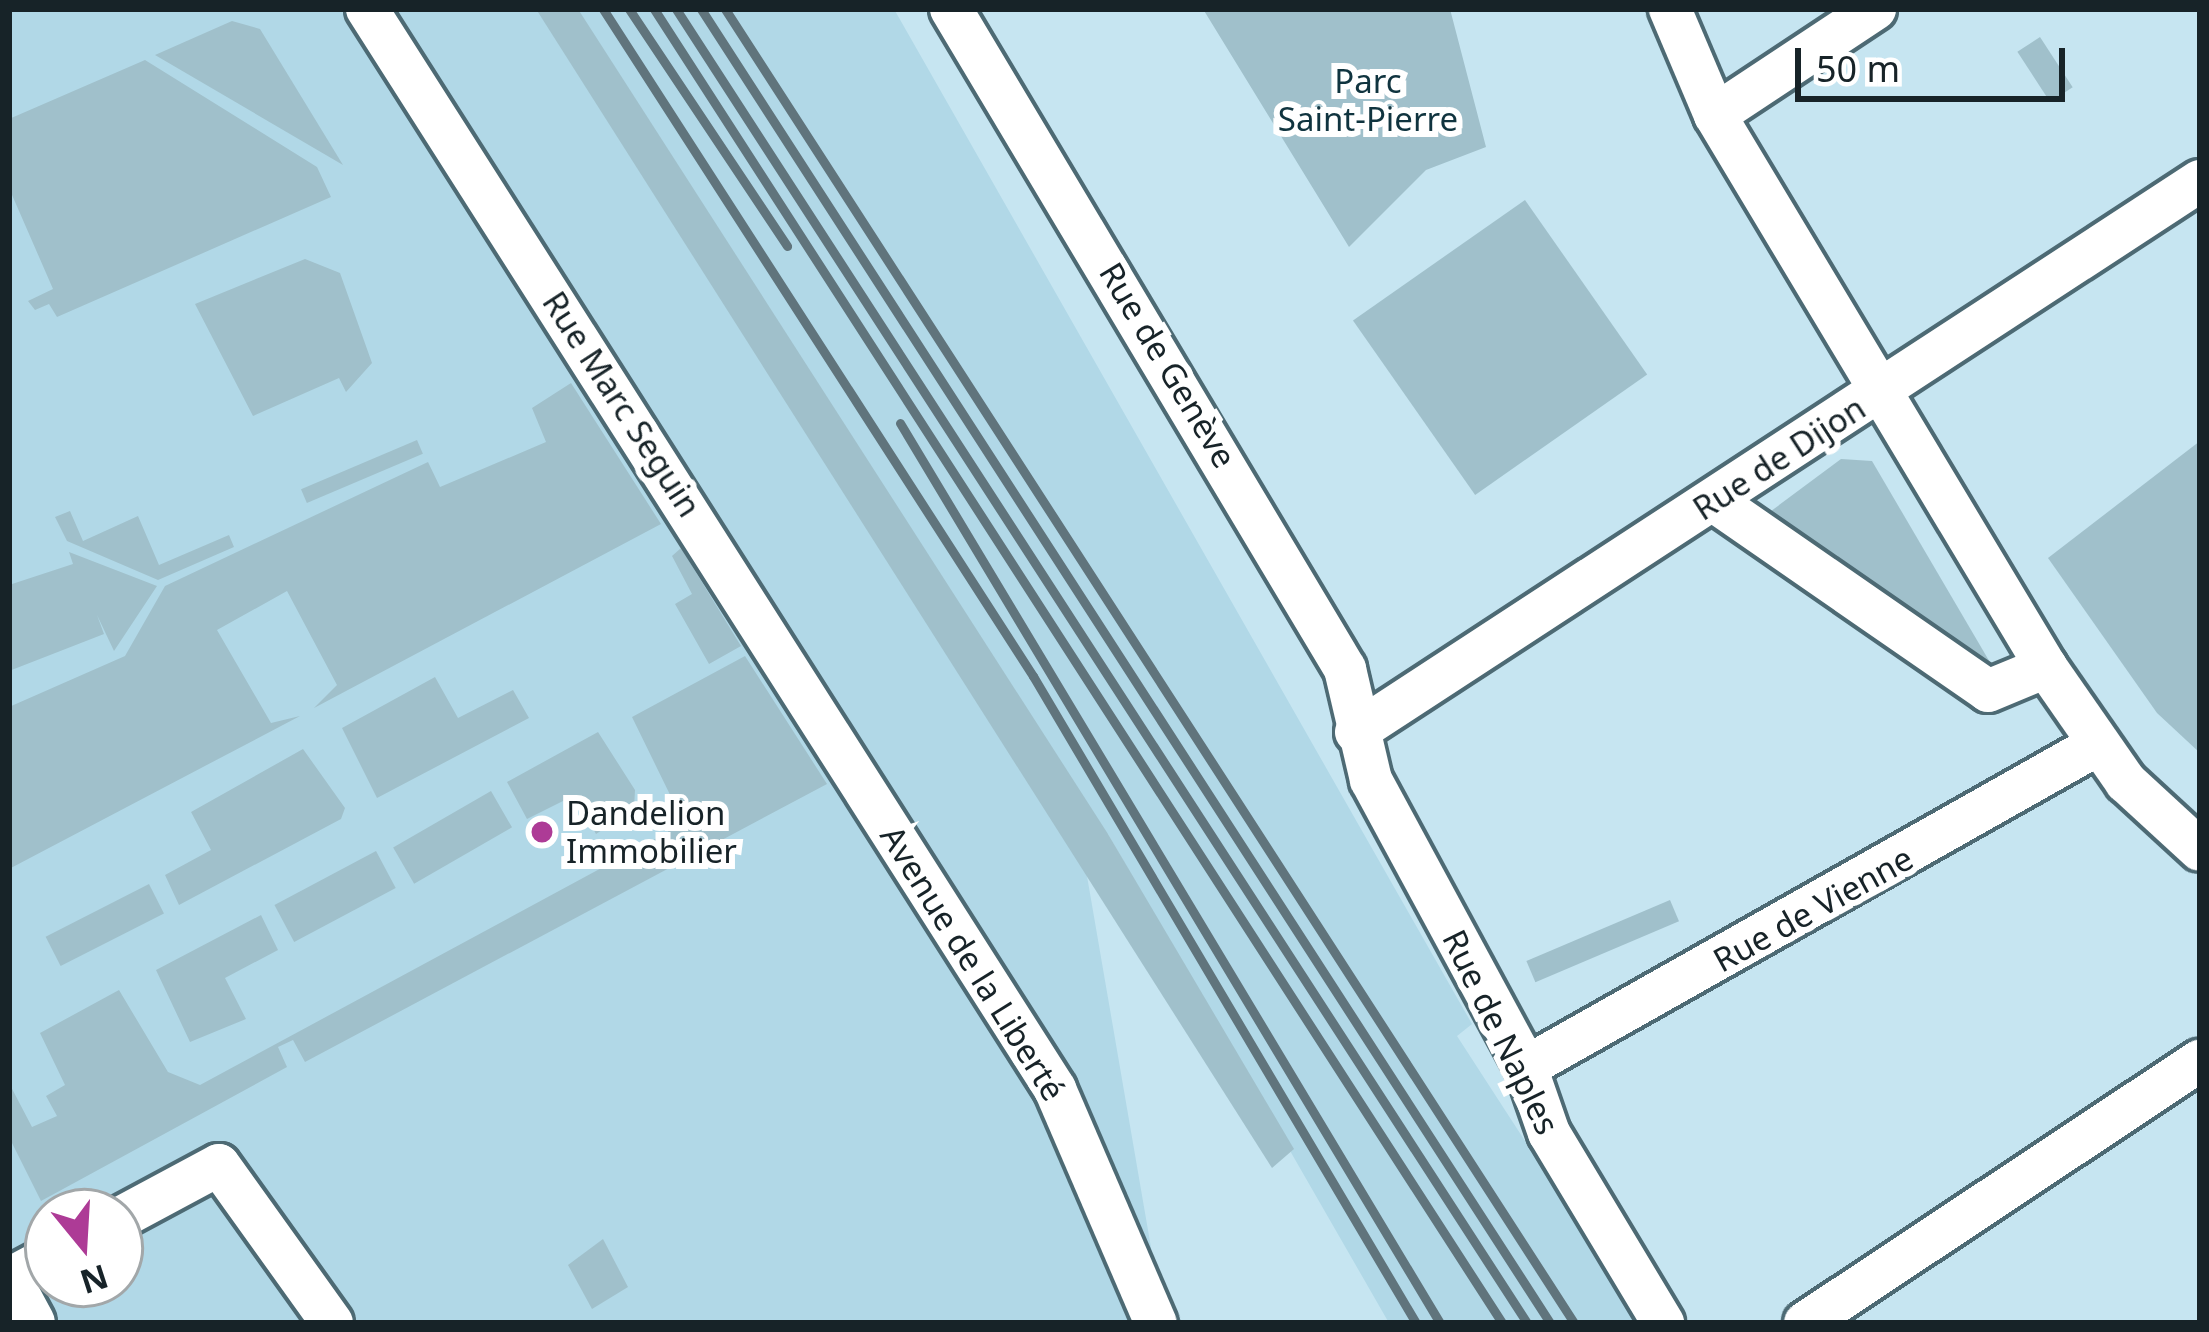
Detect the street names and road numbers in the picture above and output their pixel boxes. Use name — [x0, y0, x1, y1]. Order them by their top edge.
street label: Rue de Genève — [1091, 255, 1245, 475]
street label: Rue Marc Seguin — [535, 284, 709, 524]
street label: Rue de Dijon — [1686, 388, 1872, 528]
street label: Avenue de la Liberté — [872, 818, 1074, 1108]
street label: Rue de Vienne — [1706, 838, 1920, 980]
street label: Rue de Naples — [1434, 923, 1568, 1141]

